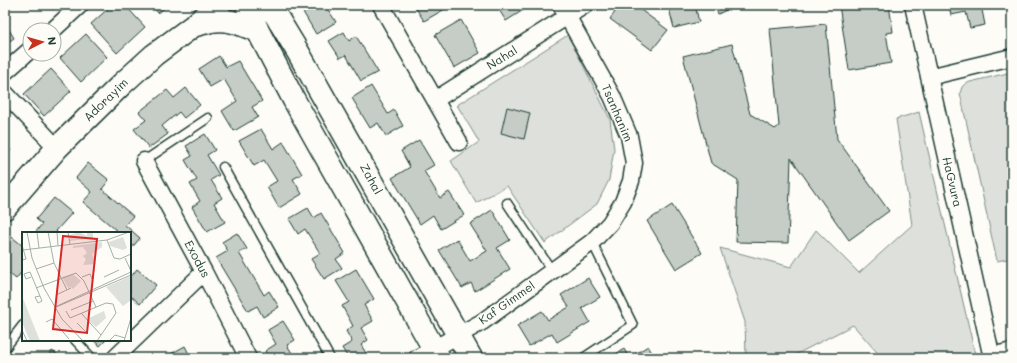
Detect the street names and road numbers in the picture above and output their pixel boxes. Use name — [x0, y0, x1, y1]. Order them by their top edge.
street label: Nahal — [483, 41, 520, 73]
street label: Adorayim — [80, 74, 131, 124]
street label: Tsanhanim — [599, 82, 637, 144]
street label: HaGvura — [939, 155, 967, 209]
street label: Zahal — [357, 160, 387, 197]
street label: Exodus — [181, 237, 214, 280]
street label: Kaf Gimmel — [475, 277, 538, 327]

